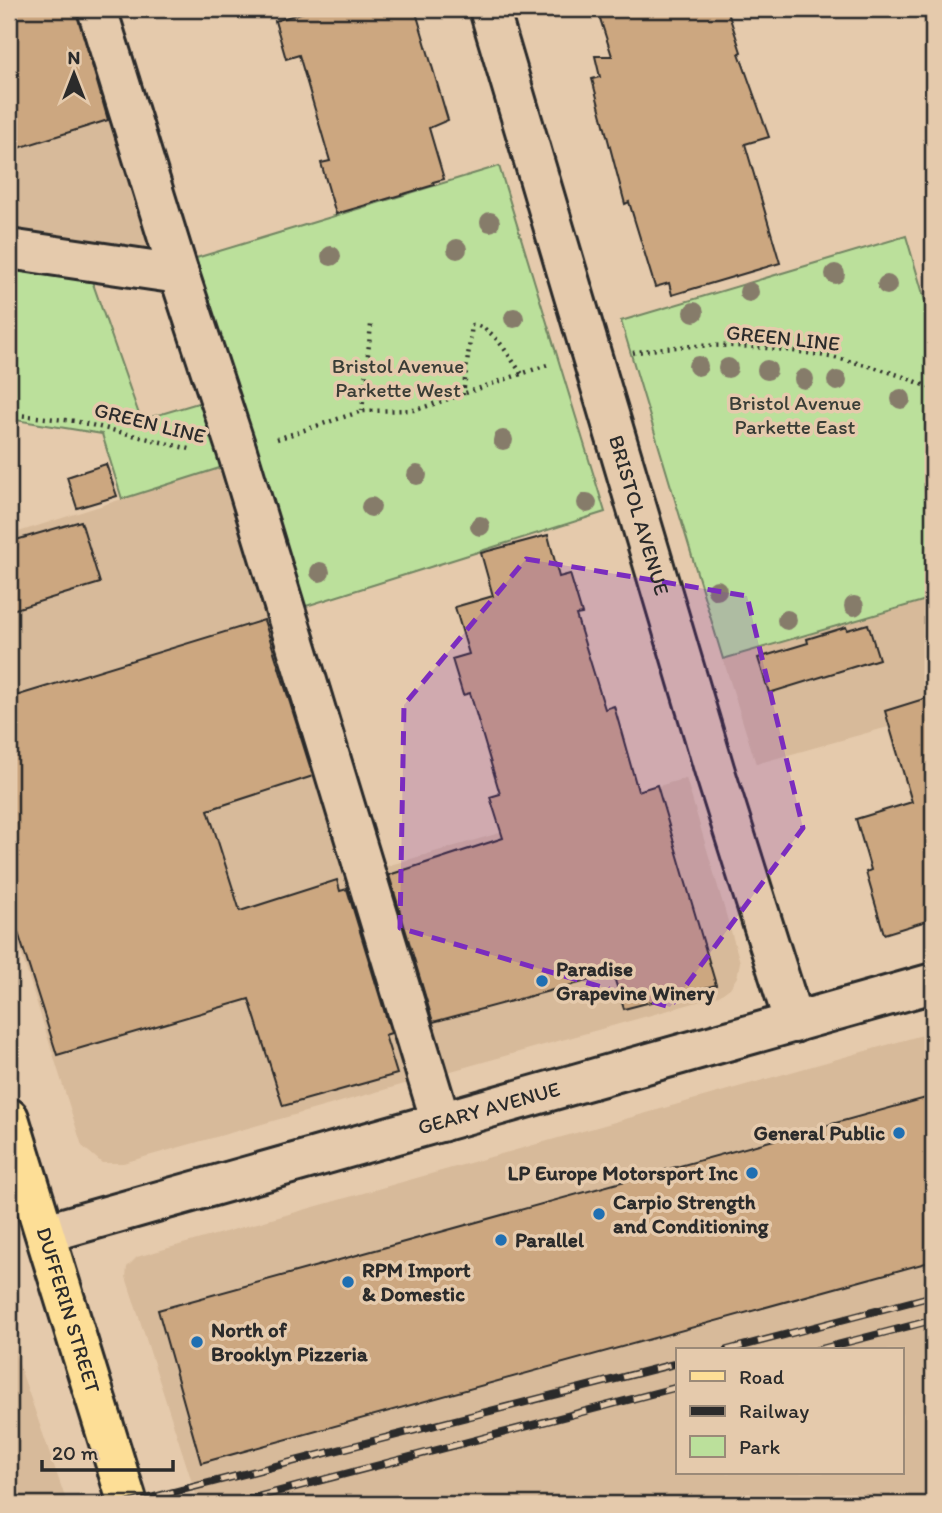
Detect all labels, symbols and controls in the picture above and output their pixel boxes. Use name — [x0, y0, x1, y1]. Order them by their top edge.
north arrow — [38, 38, 108, 108]
text: N — [68, 46, 80, 69]
street label: GREEN LINE — [725, 319, 841, 356]
park label: Bristol Avenue Parkette West — [332, 353, 464, 402]
park label: Bristol Avenue Parkette East — [729, 390, 861, 439]
street label: GREEN LINE — [92, 397, 208, 448]
street label: BRISTOL AVENUE — [604, 432, 675, 598]
place label: Paradise Grapevine Winery — [556, 956, 715, 1006]
marker: Paradise Grapevine Winery — [534, 973, 550, 989]
street label: GEARY AVENUE — [415, 1076, 562, 1140]
place label: General Public — [753, 1120, 885, 1145]
marker: General Public — [891, 1125, 907, 1141]
place label: LP Europe Motorsport Inc — [508, 1160, 738, 1186]
marker: LP Europe Motorsport Inc — [744, 1165, 760, 1181]
place label: Carpio Strength and Conditioning — [613, 1189, 769, 1239]
marker: Carpio Strength and Conditioning — [591, 1206, 607, 1222]
street label: DUFFERIN STREET — [31, 1224, 106, 1396]
place label: Parallel — [515, 1227, 585, 1252]
marker: Parallel — [493, 1232, 509, 1248]
place label: RPM Import & Domestic — [362, 1257, 471, 1306]
marker: RPM Import & Domestic — [340, 1274, 356, 1290]
place label: North of Brooklyn Pizzeria — [211, 1317, 369, 1367]
marker: North of Brooklyn Pizzeria — [189, 1334, 205, 1350]
legend — [676, 1348, 904, 1474]
text: Road — [739, 1364, 785, 1389]
text: Railway — [739, 1398, 809, 1423]
scale bar — [42, 1429, 173, 1473]
text: Park — [739, 1434, 781, 1459]
text: 20 m — [52, 1440, 99, 1465]

